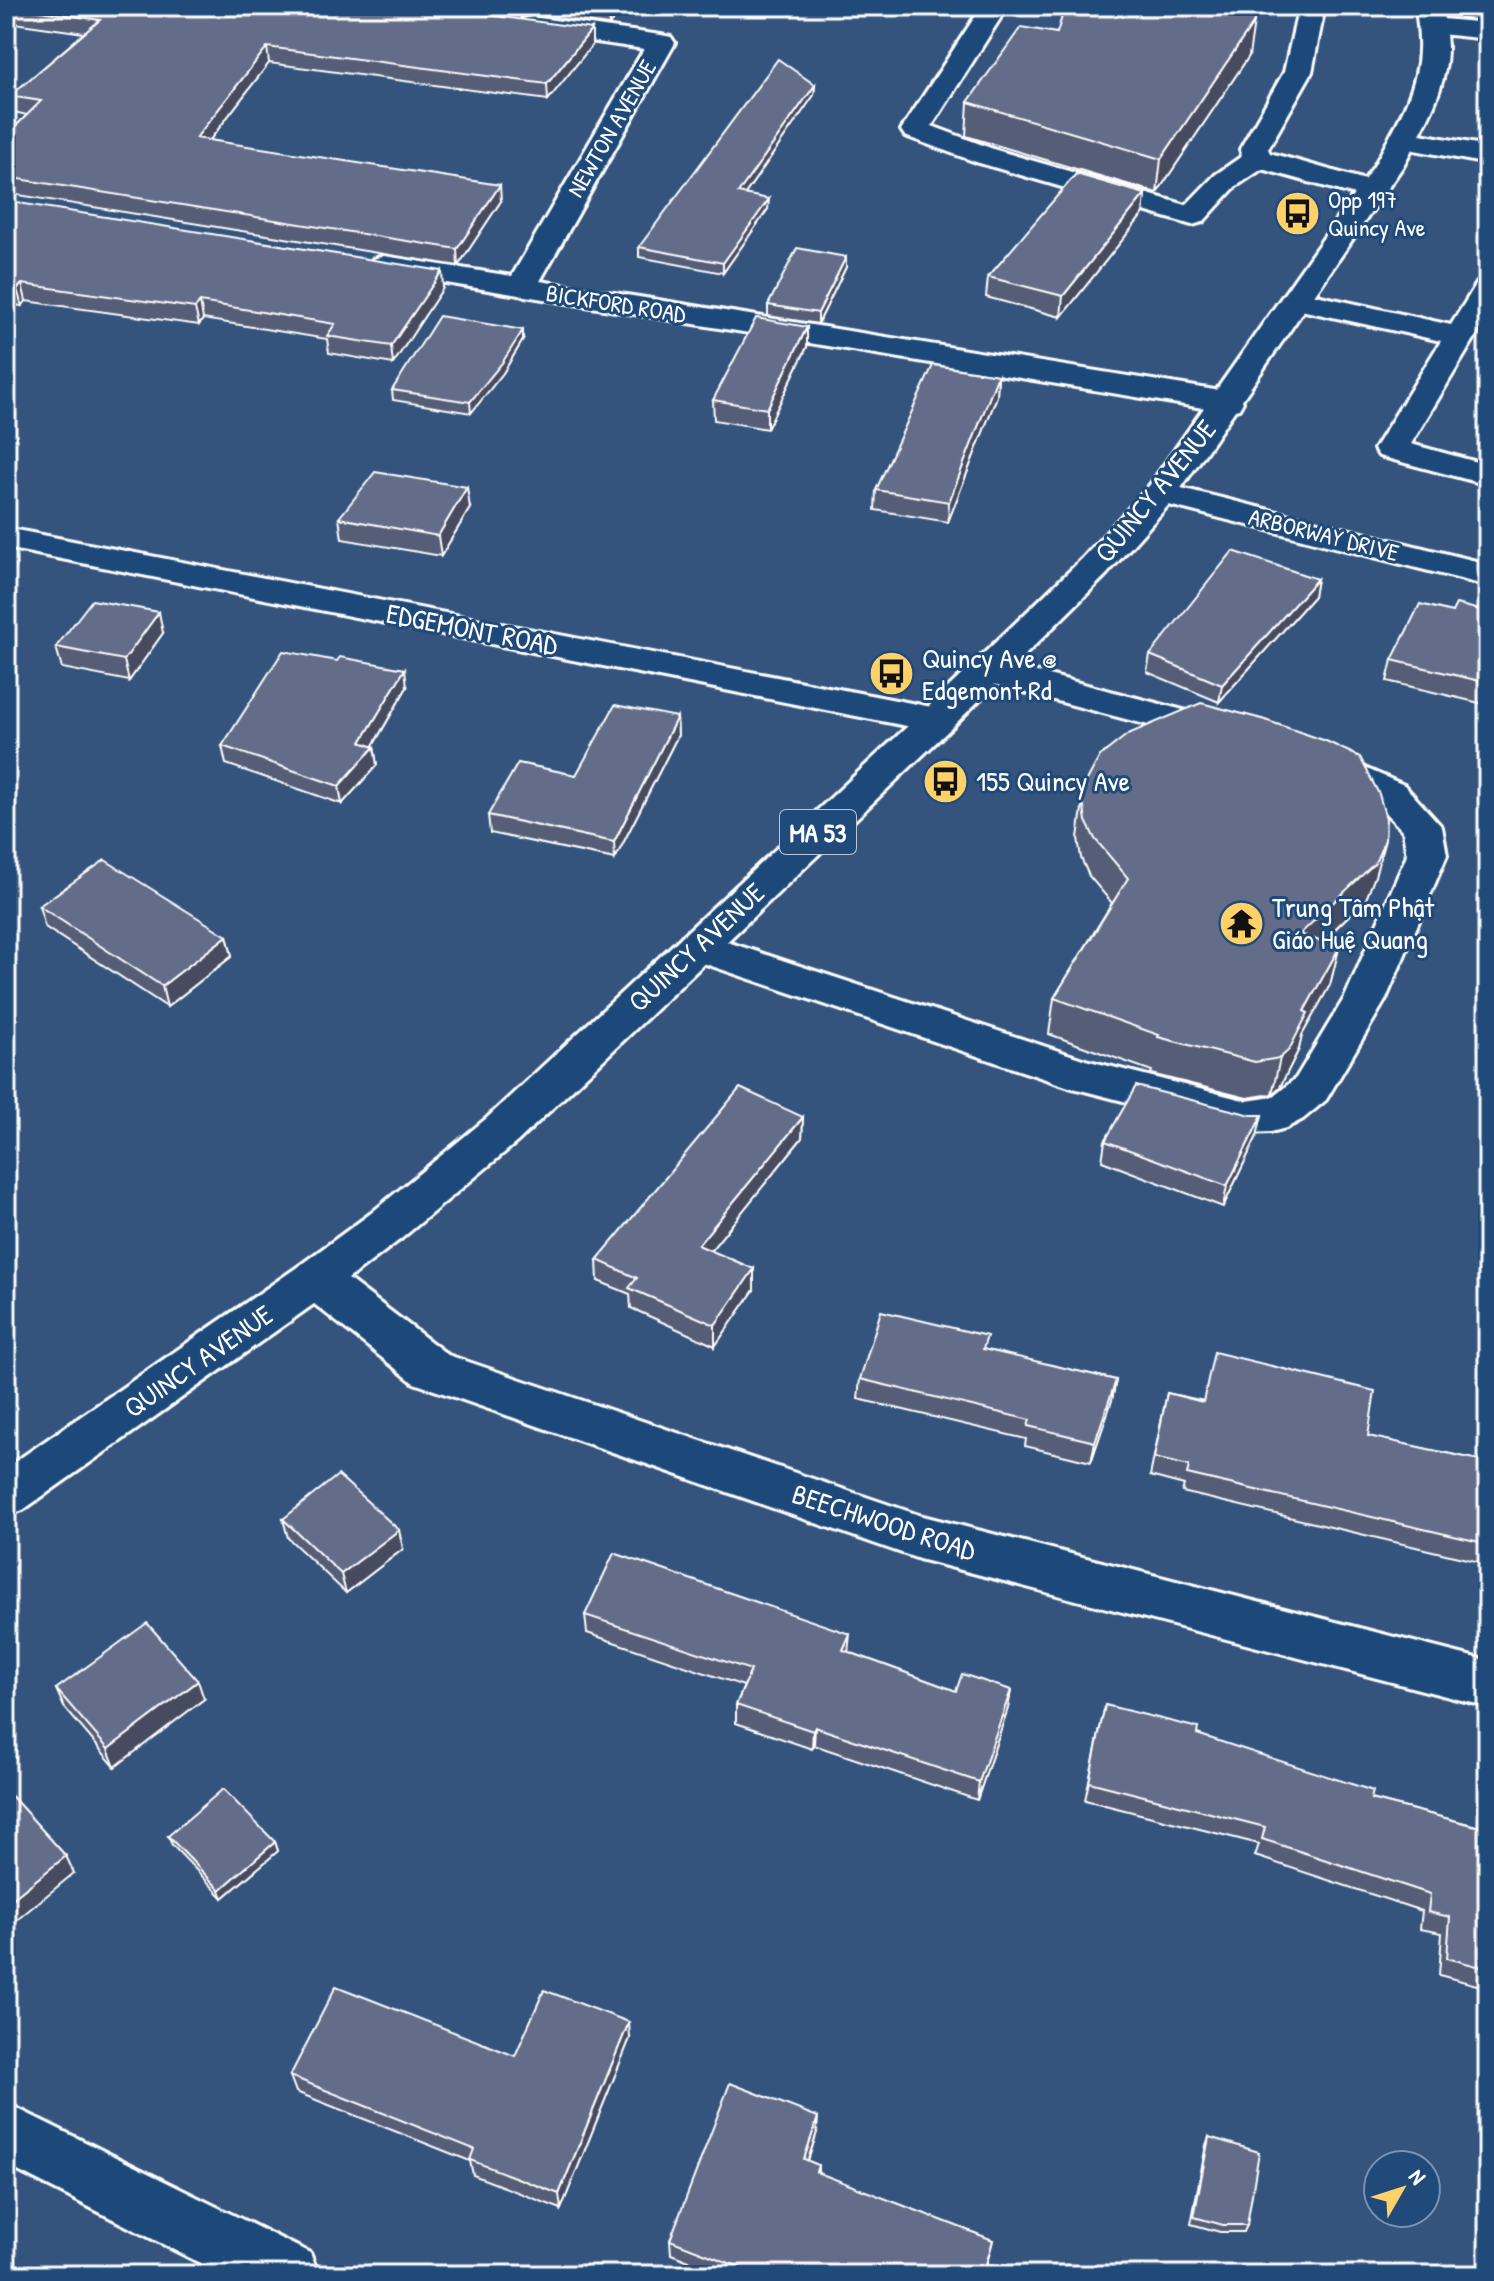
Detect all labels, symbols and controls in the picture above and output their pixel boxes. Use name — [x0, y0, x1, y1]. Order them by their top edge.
street label: NEWTON AVENUE — [559, 53, 663, 202]
place label: Opp 197 Quincy Ave — [1328, 183, 1426, 243]
bus stop icon: Opp 197 Quincy Ave — [1273, 189, 1321, 237]
street label: BICKFORD ROAD — [544, 276, 689, 330]
street label: QUINCY AVENUE — [1086, 411, 1224, 571]
street label: ARBORWAY DRIVE — [1246, 500, 1403, 568]
street label: EDGEMONT ROAD — [383, 594, 561, 664]
place label: Quincy Ave @ Edgemont Rd — [922, 639, 1057, 709]
bus stop icon: Quincy Ave @ Edgemont Rd — [867, 650, 915, 698]
bus stop icon: 155 Quincy Ave — [921, 757, 969, 805]
place label: 155 Quincy Ave — [976, 762, 1130, 800]
road number: MA 53 — [780, 810, 856, 854]
street label: QUINCY AVENUE — [619, 874, 773, 1020]
place label: Trung Tâm Phật Giáo Huệ Quang — [1272, 888, 1434, 958]
temple icon: Trung Tâm Phật Giáo Huệ Quang — [1217, 899, 1265, 947]
street label: QUINCY AVENUE — [116, 1296, 280, 1426]
street label: BEECHWOOD ROAD — [787, 1474, 981, 1570]
north arrow — [1362, 2149, 1442, 2229]
text: N — [1402, 2162, 1433, 2191]

